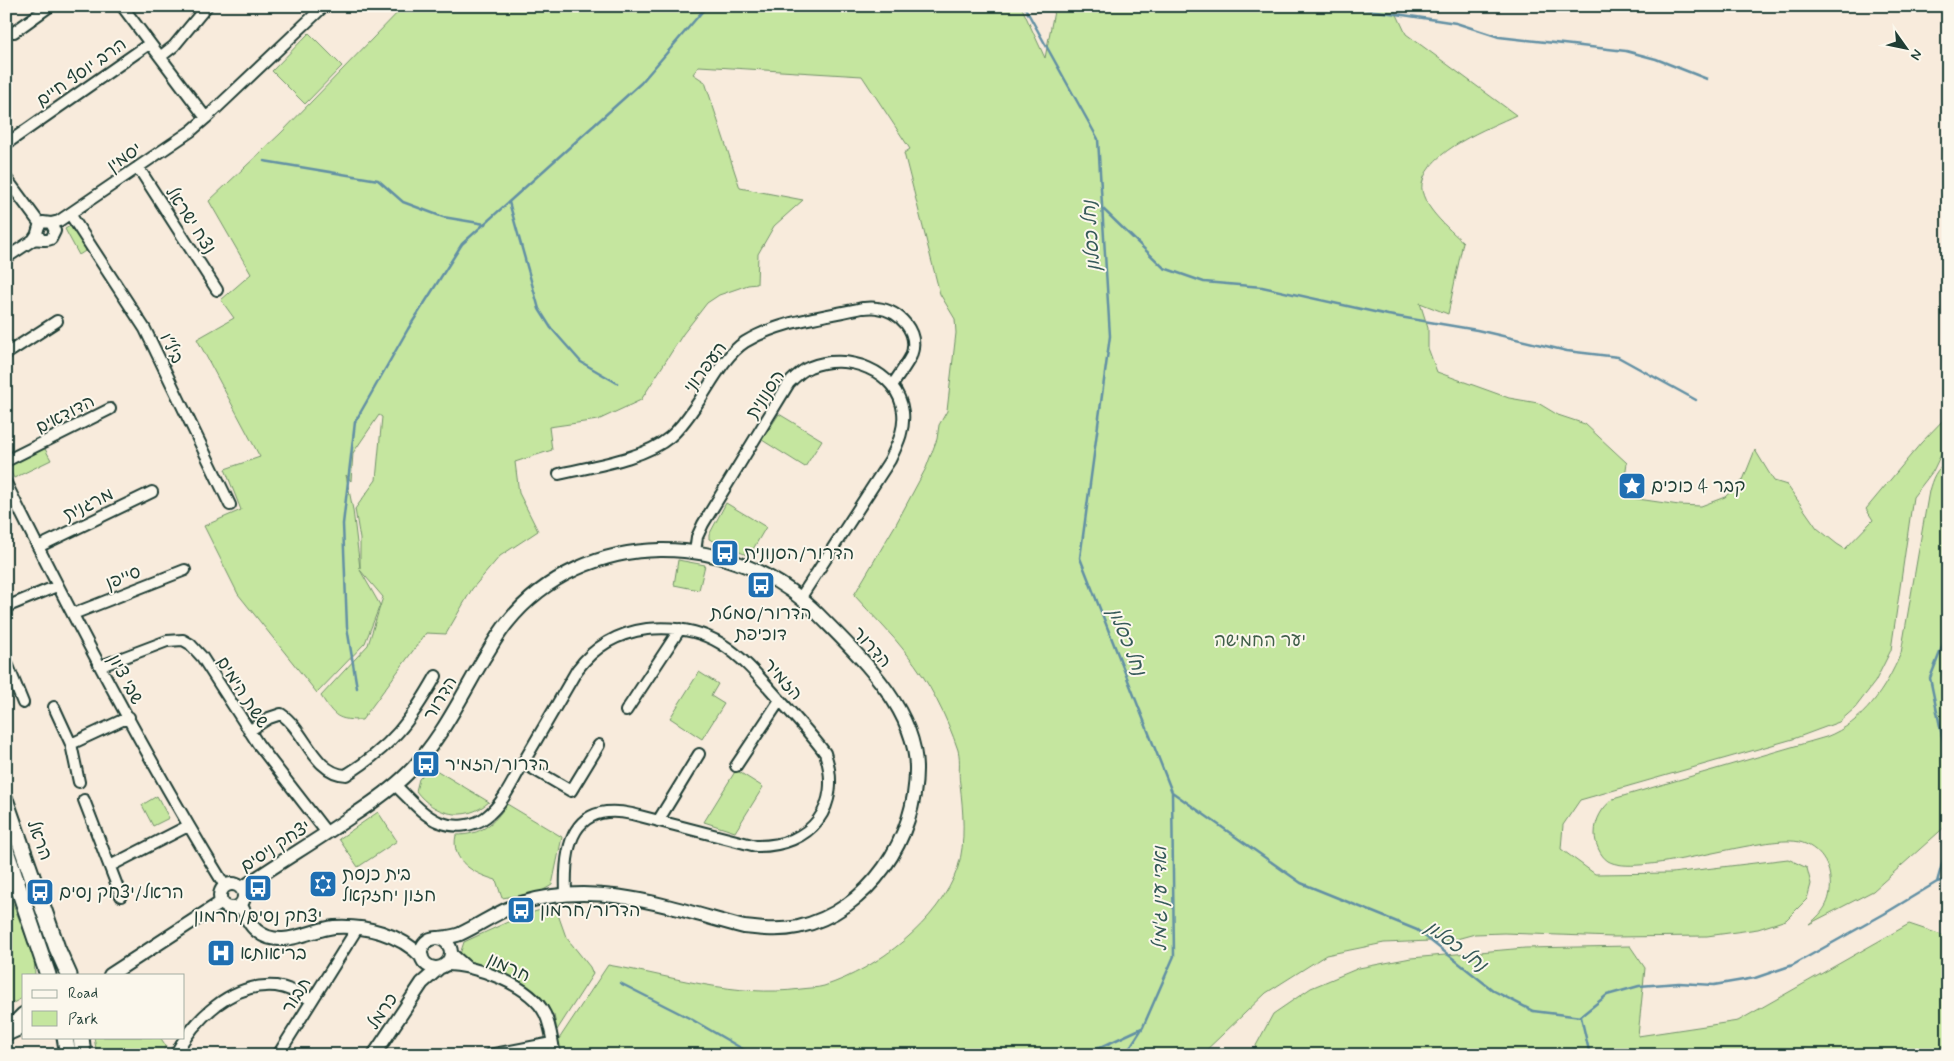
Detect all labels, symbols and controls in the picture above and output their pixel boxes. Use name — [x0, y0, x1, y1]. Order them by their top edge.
north arrow — [1882, 22, 1932, 72]
street label: הרב יוסף חיים — [31, 33, 132, 113]
text: N — [1906, 46, 1926, 63]
street label: יסמין — [103, 137, 147, 178]
street label: נצח ישראל — [159, 182, 221, 259]
water label: נחל כסלון — [1076, 198, 1106, 272]
street label: ביל״ו — [153, 329, 189, 368]
street label: העפרוני — [679, 337, 733, 398]
street label: הסנונית — [741, 365, 791, 424]
street label: הדודאים — [32, 390, 99, 440]
place icon: קבר 4 כוכים — [1617, 471, 1647, 501]
place label: קבר 4 כוכים — [1651, 475, 1745, 499]
street label: מרגנית — [59, 482, 118, 527]
bus stop icon: הדרור/הסנונית — [710, 538, 740, 568]
place label: הדרור/הסנונית — [744, 542, 854, 566]
street label: סייפן — [102, 560, 145, 596]
bus stop icon: הדרור/סמטת דוכיפת — [746, 570, 776, 600]
place label: הדרור/סמטת דוכיפת — [709, 602, 812, 647]
water label: נחל כסלון — [1102, 604, 1152, 681]
street label: הדרור — [846, 622, 896, 673]
park label: יער החמישה — [1214, 629, 1306, 653]
street label: שבי ציון — [102, 650, 148, 709]
street label: ששת הימים — [210, 652, 274, 733]
street label: הזמיר — [757, 654, 807, 706]
street label: הדרור — [418, 672, 463, 725]
bus stop icon: הדרור/הזמיר — [411, 749, 441, 779]
place label: הדרור/הזמיר — [445, 753, 549, 777]
street label: יצחק ניסים — [236, 815, 315, 879]
street label: הראל — [21, 817, 57, 864]
water label: ואדי עין ג'מיל — [1148, 845, 1173, 951]
place label: בית כנסת חזון יחזקאל — [342, 863, 436, 908]
synagogue icon: בית כנסת חזון יחזקאל — [308, 869, 338, 899]
bus stop icon: יצחק נסים/חרמון — [243, 873, 273, 903]
bus stop icon: הראל/יצחק נסים — [25, 877, 55, 907]
place label: הראל/יצחק נסים — [59, 881, 184, 905]
bus stop icon: הדרור/חרמון — [506, 895, 536, 925]
place label: הדרור/חרמון — [540, 899, 641, 923]
place label: יצחק נסים/חרמון — [194, 905, 322, 929]
water label: נחל כסלון — [1420, 915, 1493, 978]
hospital icon: בריאותא — [206, 938, 236, 968]
place label: בריאותא — [240, 942, 307, 966]
street label: חרמון — [483, 948, 534, 988]
street label: תבור — [277, 973, 317, 1018]
legend — [22, 974, 185, 1038]
text: Road — [68, 984, 98, 1004]
street label: כרמל — [362, 989, 404, 1035]
text: Park — [68, 1010, 98, 1030]

